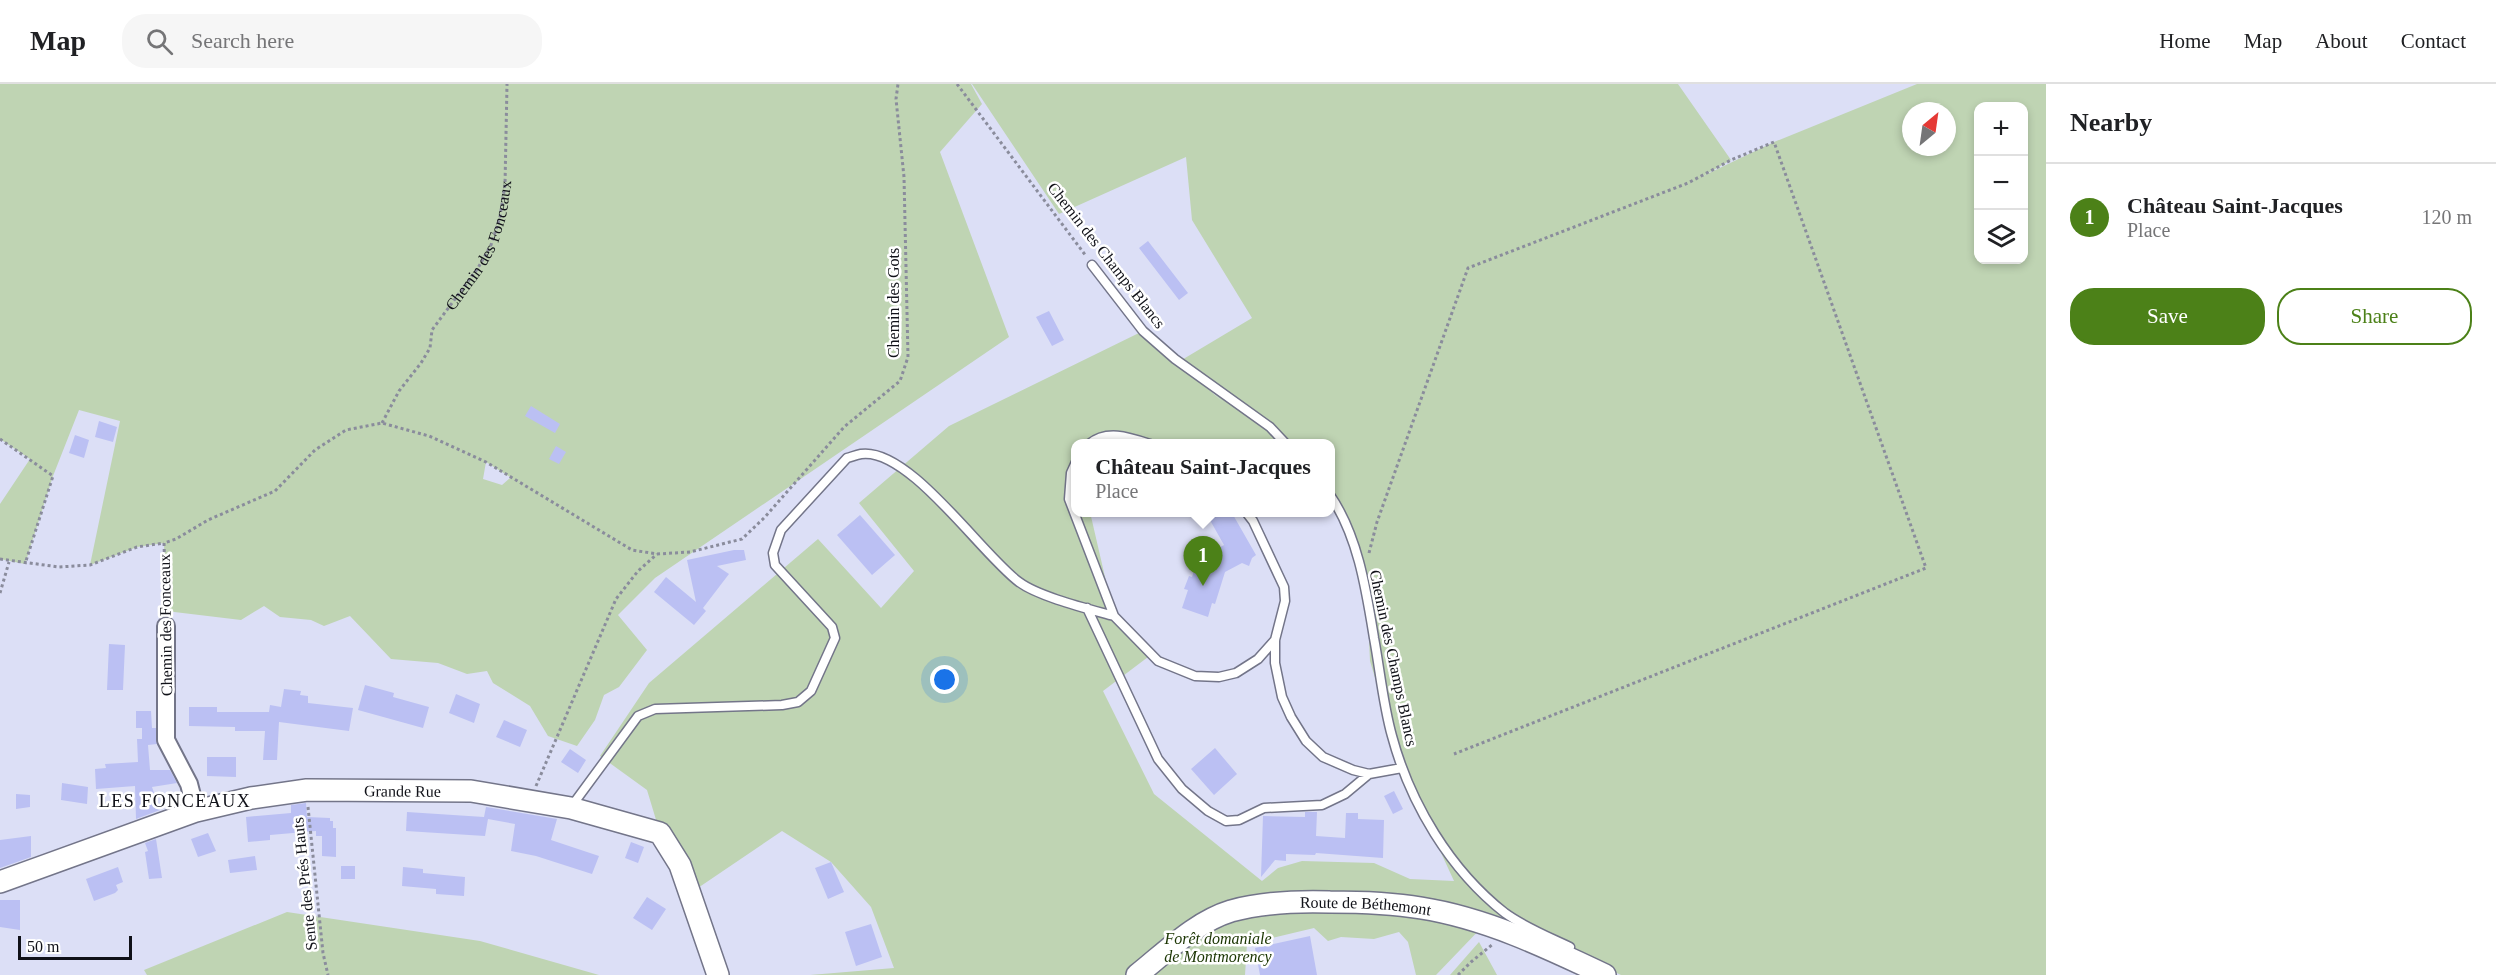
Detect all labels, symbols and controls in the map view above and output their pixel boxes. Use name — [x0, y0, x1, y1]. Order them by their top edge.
search box — [122, 14, 542, 68]
text: Map — [30, 25, 86, 56]
icon: search — [143, 25, 176, 58]
text: Search here — [191, 28, 294, 53]
text: Home — [2159, 29, 2211, 53]
text: Map — [2244, 29, 2282, 53]
text: About — [2315, 29, 2368, 53]
text: Contact — [2401, 29, 2466, 53]
north arrow — [1902, 102, 1956, 156]
map controls — [1974, 102, 2028, 264]
button: + — [1974, 102, 2028, 156]
text: Nearby — [2070, 108, 2152, 137]
button: − — [1974, 156, 2028, 210]
street label: Chemin des Champs Blancs — [1044, 179, 1169, 332]
street label: Chemin des Fonceaux — [442, 181, 514, 313]
text: Château Saint-Jacques — [2127, 193, 2343, 218]
text: 1 — [2085, 206, 2095, 228]
text: 120 m — [2421, 206, 2472, 228]
button: layers — [1974, 210, 2028, 264]
text: Place — [2127, 219, 2170, 241]
street label: Chemin des Gots — [885, 248, 902, 358]
button: Save — [2070, 288, 2265, 345]
button: Share — [2277, 288, 2472, 345]
popup — [1071, 439, 1335, 517]
text: Château Saint-Jacques — [1095, 454, 1311, 479]
text: Place — [1095, 480, 1138, 502]
pin: 1 — [1184, 536, 1222, 586]
street label: Chemin des Fonceaux — [156, 554, 175, 696]
street label: Chemin des Champs Blancs — [1366, 568, 1421, 748]
your location — [930, 665, 959, 694]
street label: Grande Rue — [364, 782, 441, 800]
district label: LES FONCEAUX — [99, 791, 251, 811]
street label: Sente des Prés Hauts — [289, 817, 320, 951]
street label: Route de Béthemont — [1300, 894, 1433, 919]
park label: Forêt domaniale de Montmorency — [1163, 930, 1273, 966]
scale bar — [18, 933, 132, 960]
text: 50 m — [27, 938, 59, 955]

